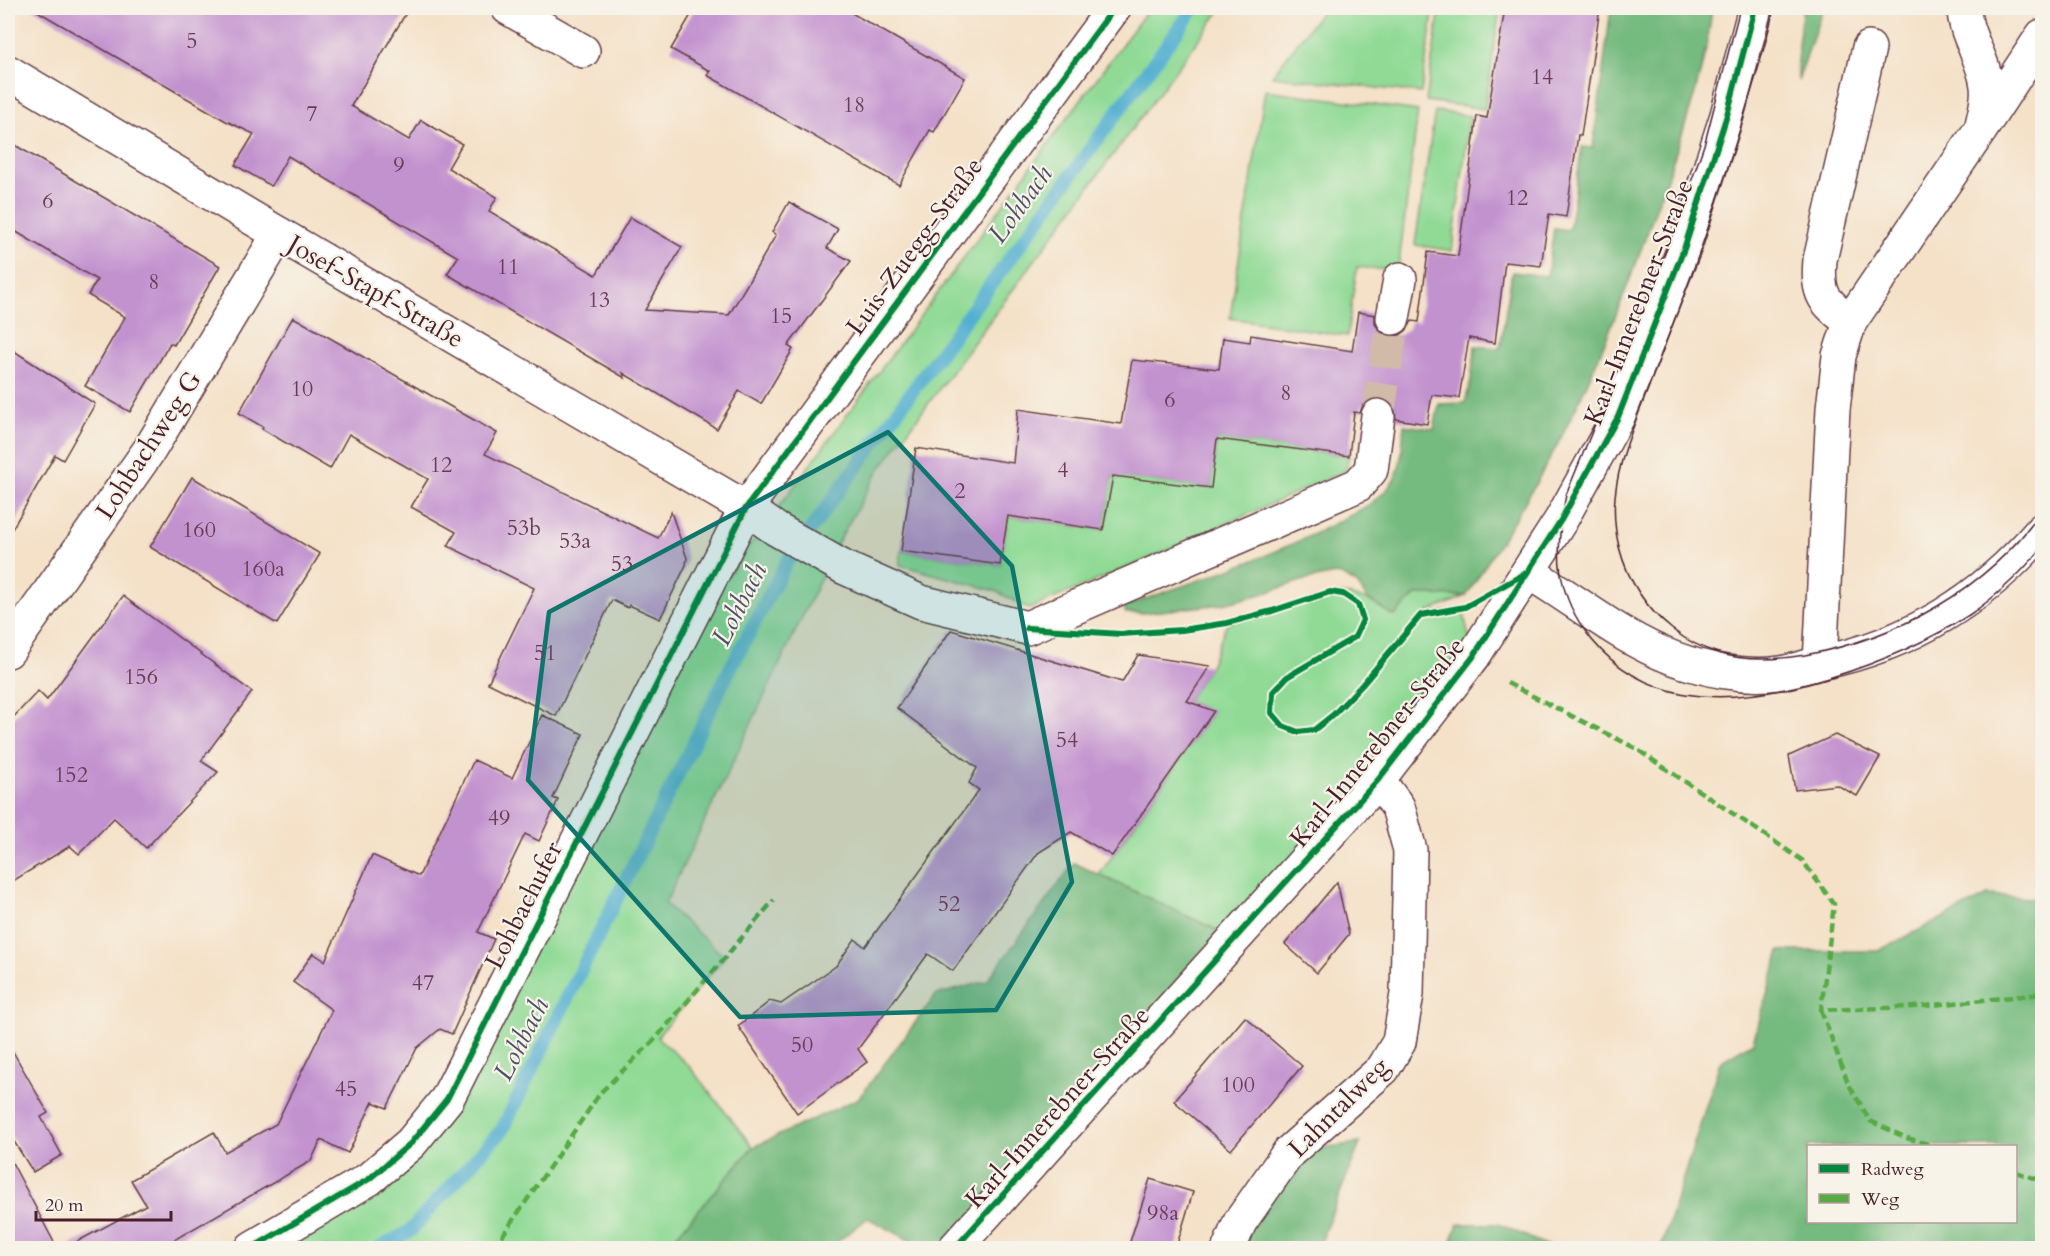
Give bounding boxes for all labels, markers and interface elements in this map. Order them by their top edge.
house number: 5 [186,26,198,56]
house number: 14 [1531,62,1553,92]
house number: 18 [843,90,865,120]
house number: 7 [306,99,318,129]
house number: 9 [393,150,405,180]
street label: Luis-Zuegg-Straße [838,150,991,342]
water label: Lohbach [979,158,1061,251]
street label: Karl-Innerebner-Straße [1575,174,1702,430]
house number: 12 [1506,183,1528,213]
house number: 6 [42,186,54,216]
street label: Josef-Stapf-Straße [278,225,470,356]
house number: 11 [497,252,519,282]
house number: 8 [148,267,160,297]
house number: 13 [588,285,610,315]
house number: 15 [770,301,792,331]
street label: Lohbachweg G [87,364,209,526]
house number: 10 [291,374,313,404]
house number: 8 [1280,378,1292,408]
house number: 6 [1164,385,1176,415]
house number: 12 [430,450,452,480]
house number: 4 [1057,455,1069,485]
house number: 2 [954,476,966,506]
house number: 53b [507,513,541,543]
house number: 160 [182,515,216,545]
house number: 53a [559,526,592,556]
house number: 53 [611,549,633,579]
house number: 160a [241,554,285,584]
water label: Lohbach [703,556,776,652]
street label: Karl-Innerebner-Straße [1282,630,1473,855]
house number: 51 [534,638,556,668]
house number: 156 [124,662,158,692]
house number: 54 [1056,725,1078,755]
house number: 152 [54,760,88,790]
house number: 49 [488,803,510,833]
street label: Lohbachufer [476,835,571,975]
house number: 52 [938,889,960,919]
house number: 47 [412,968,434,998]
water label: Lohbach [485,991,558,1087]
street label: Karl-Innerebner-Straße [957,999,1158,1216]
house number: 50 [791,1030,813,1060]
street label: Lahntalweg [1280,1049,1397,1165]
house number: 100 [1221,1070,1255,1100]
house number: 45 [335,1074,357,1104]
legend [1807,1145,2017,1223]
text: Radweg [1861,1157,1924,1182]
scale bar [36,1184,171,1222]
text: Weg [1860,1187,1900,1212]
text: 20 m [45,1193,84,1218]
house number: 98a [1147,1198,1180,1228]

